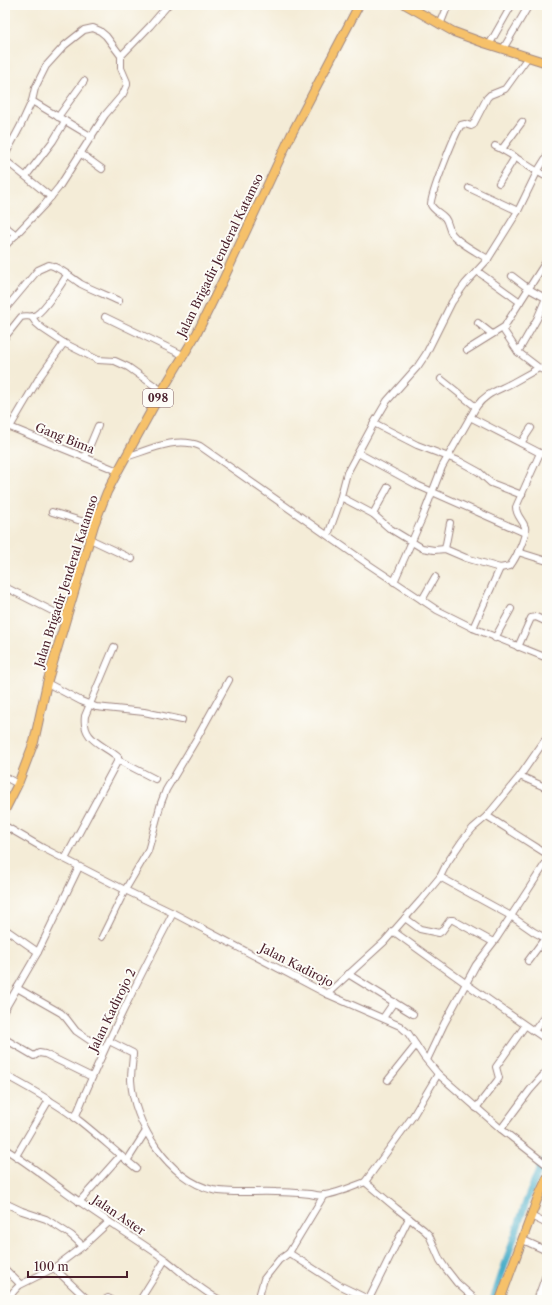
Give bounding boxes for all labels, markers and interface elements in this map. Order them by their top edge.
street label: Jalan Brigadir Jenderal Katamso [173,171,266,341]
road number: 098 [143,389,173,407]
street label: Gang Bima [33,419,97,457]
street label: Jalan Brigadir Jenderal Katamso [30,493,101,671]
street label: Jalan Kadirojo [256,939,336,990]
street label: Jalan Kadirojo 2 [84,966,139,1056]
street label: Jalan Aster [88,1191,148,1238]
scale bar [28,1253,127,1279]
text: 100 m [34,1259,69,1274]

